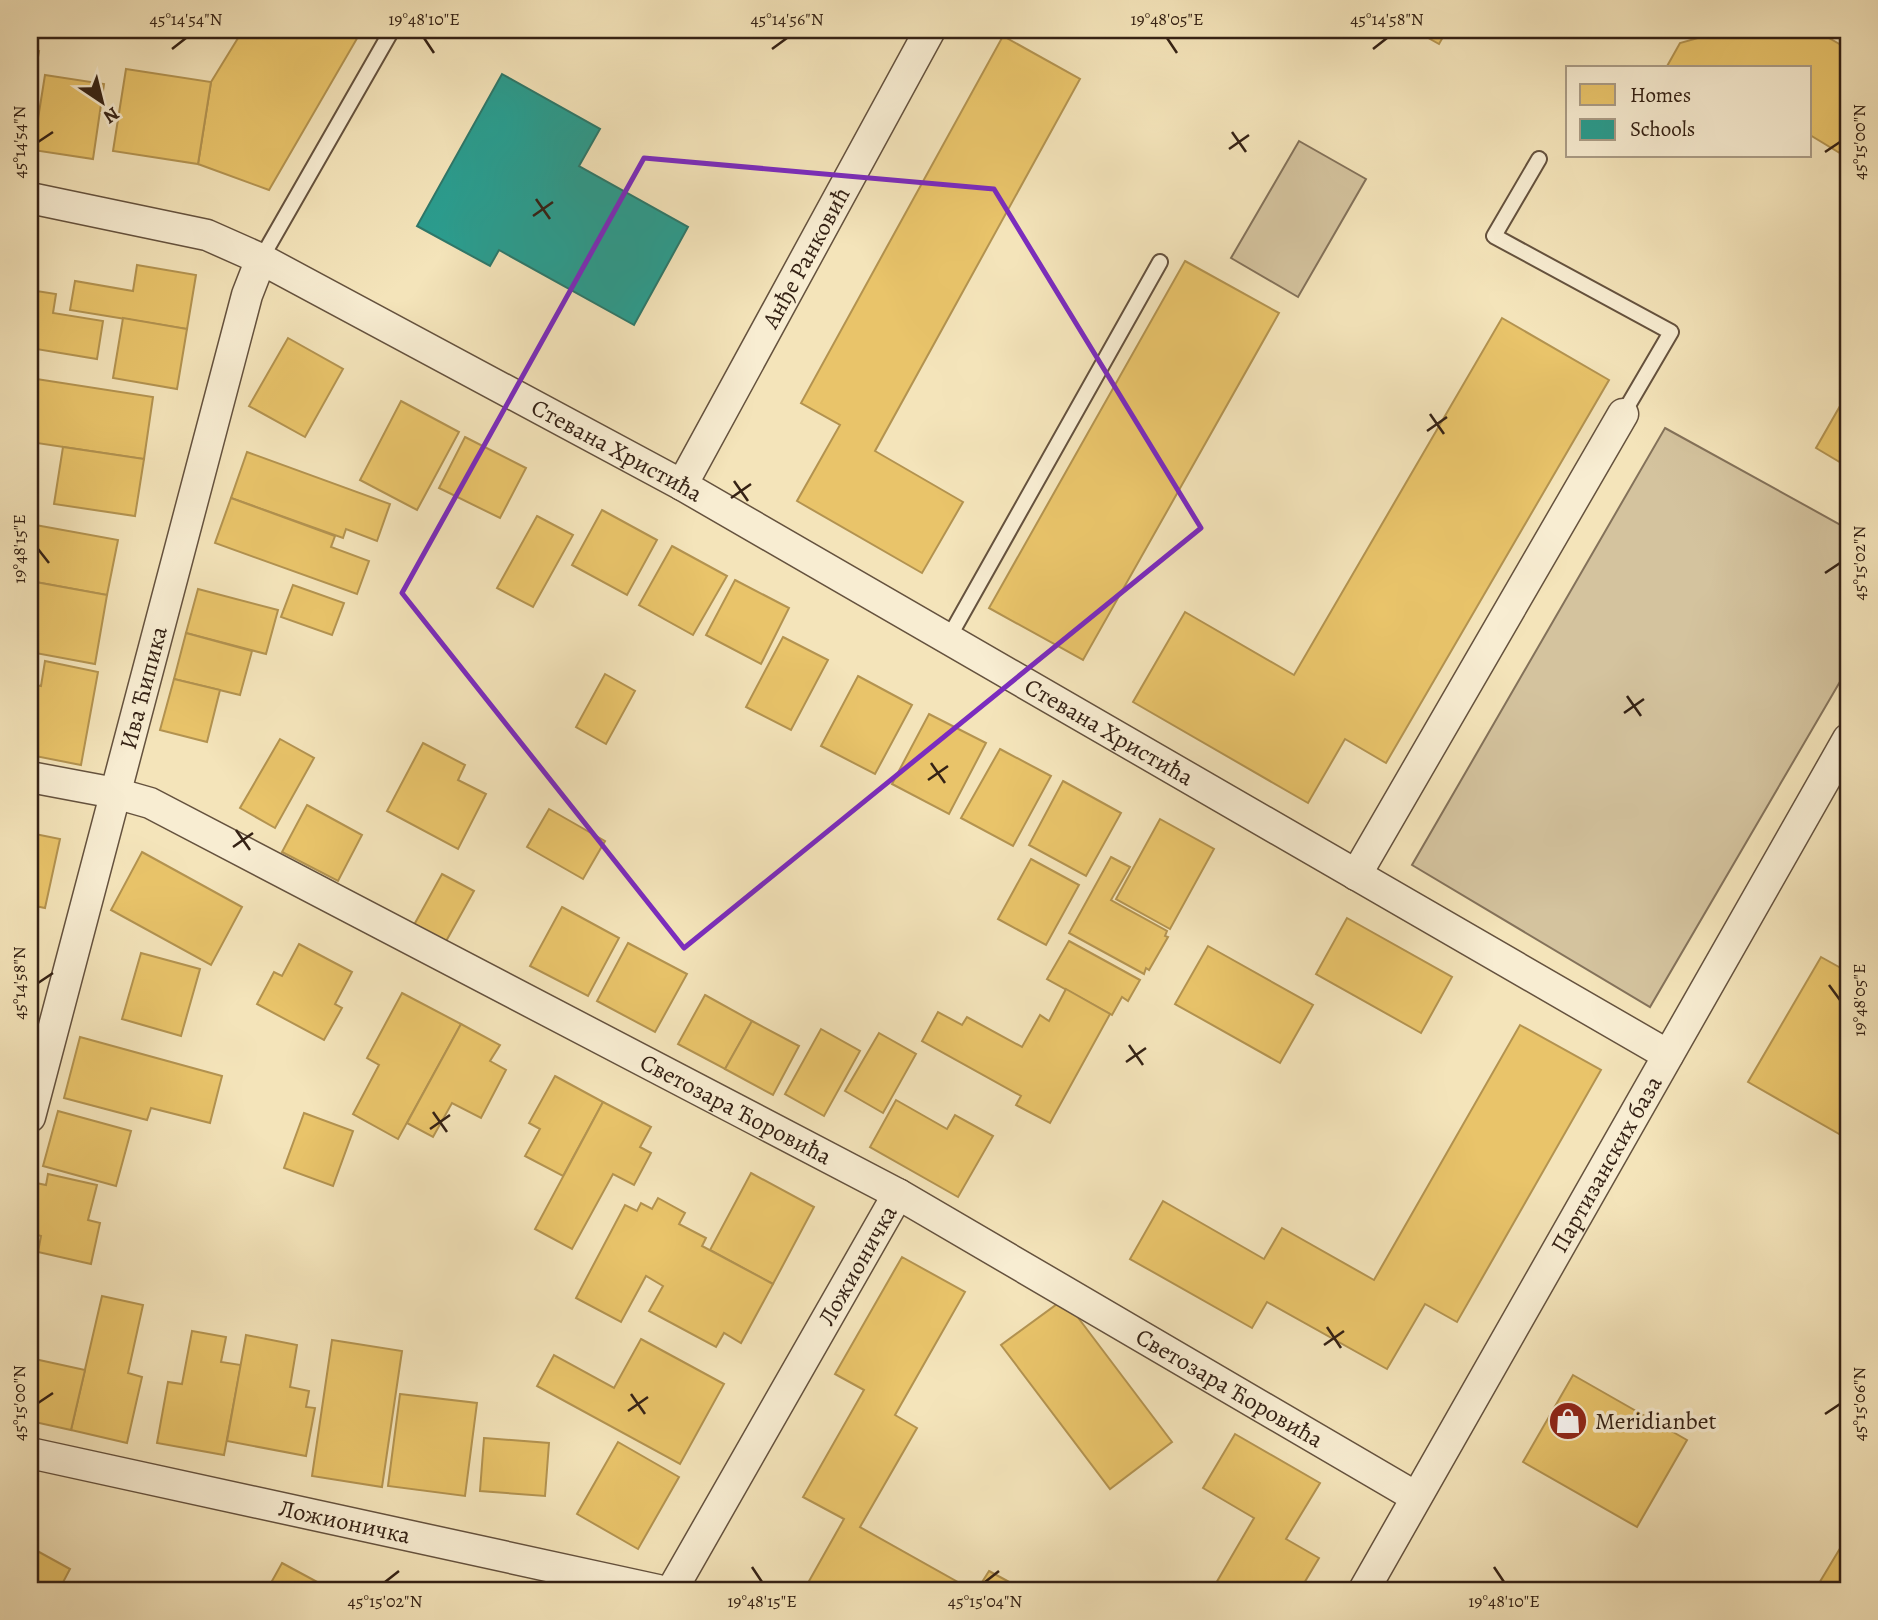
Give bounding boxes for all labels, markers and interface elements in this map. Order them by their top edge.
text: 45°14'54"N [149,7,223,31]
text: 19°48'10"E [388,7,460,31]
text: 45°14'56"N [750,7,824,31]
text: 19°48'05"E [1130,7,1204,31]
text: 45°14'58"N [1350,7,1424,31]
north arrow [66,66,136,136]
legend [1566,66,1812,158]
text: Homes [1630,81,1691,109]
text: N [98,100,124,130]
text: 45°15'00"N [1847,104,1871,180]
text: 45°14'54"N [7,105,31,179]
text: Schools [1630,115,1695,143]
street label: Анђе Ранковић [754,181,857,335]
street label: Стевана Христића [526,391,708,509]
text: 19°48'15"E [7,514,31,584]
text: 45°15'02"N [1847,526,1871,600]
street label: Ива Ћипика [112,623,175,753]
street label: Стевана Христића [1019,670,1199,793]
text: 45°14'58"N [7,946,31,1020]
text: 19°48'05"E [1847,963,1871,1037]
street label: Светозара Ћоровића [635,1046,837,1173]
street label: Партизанских база [1543,1070,1669,1258]
street label: Ложионичка [810,1199,904,1331]
street label: Светозара Ћоровића [1130,1321,1329,1455]
text: 45°15'00"N [7,1365,31,1441]
text: 45°15'06"N [1847,1367,1871,1441]
shop icon: Meridianbet [1547,1400,1589,1442]
place label: Meridianbet [1595,1405,1716,1437]
street label: Ложионичка [276,1492,413,1552]
text: 45°15'02"N [348,1589,422,1613]
text: 19°48'15"E [727,1589,797,1613]
text: 45°15'04"N [948,1589,1022,1613]
text: 19°48'10"E [1468,1589,1540,1613]

